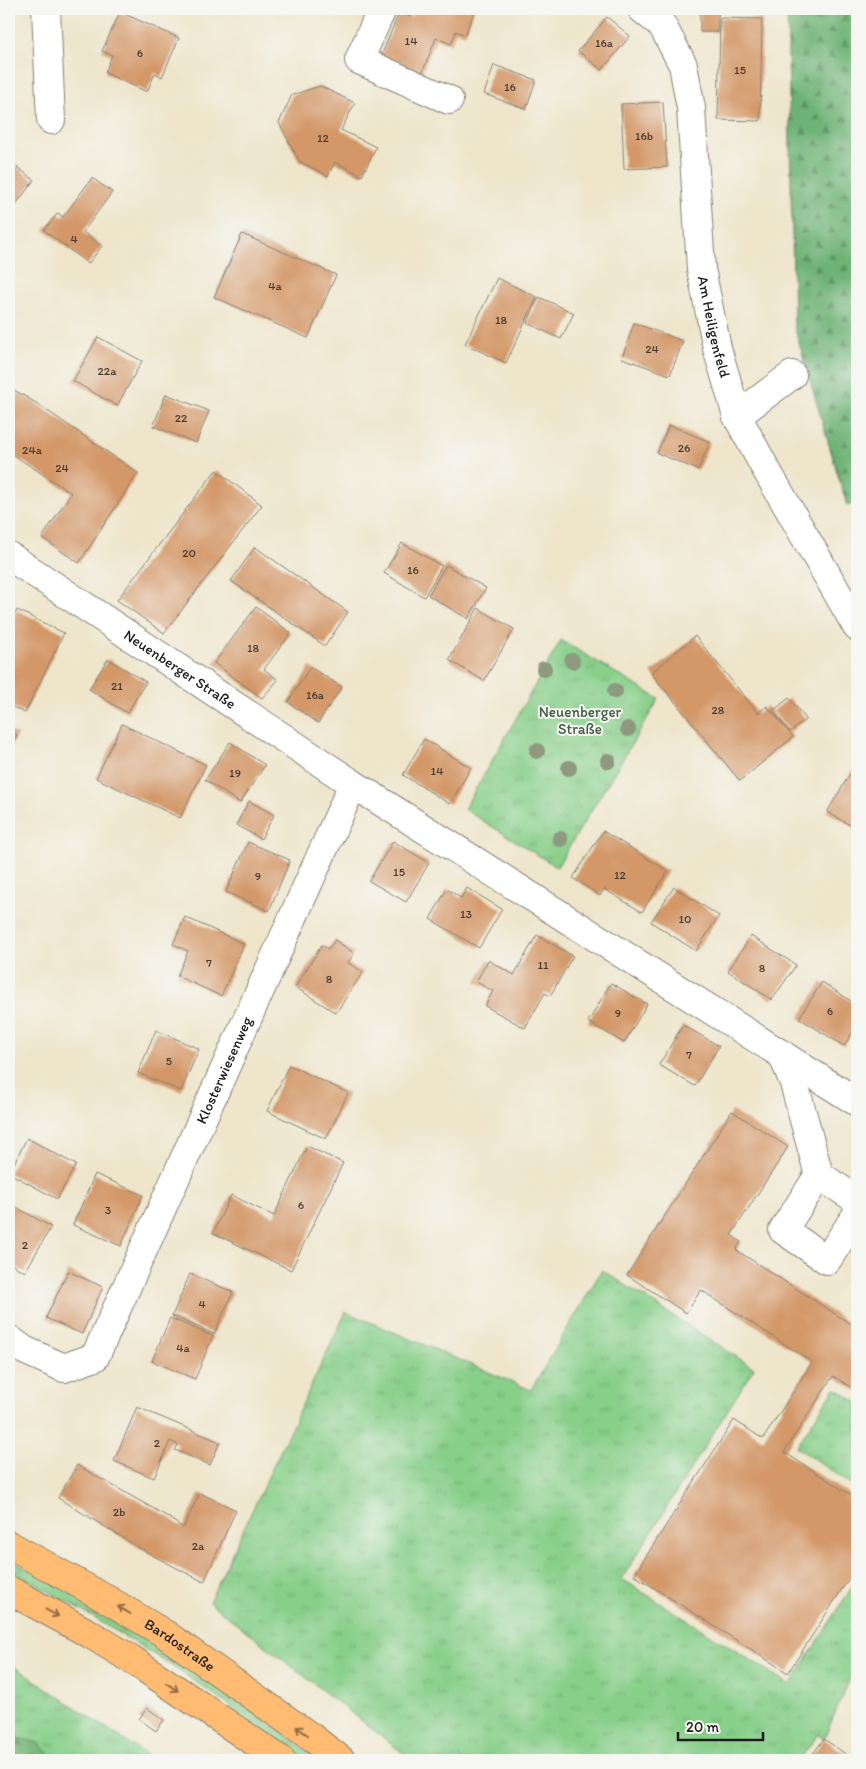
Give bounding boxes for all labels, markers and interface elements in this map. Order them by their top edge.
house number: 14 [405,34,417,48]
house number: 16a [595,36,614,50]
house number: 6 [137,46,143,60]
house number: 15 [734,63,746,77]
house number: 16 [504,80,516,94]
house number: 16b [635,129,653,143]
house number: 12 [317,131,330,145]
house number: 4 [70,232,78,246]
street label: Am Heiligenfeld [694,274,734,380]
house number: 4a [268,279,282,293]
house number: 18 [495,313,507,327]
house number: 24 [645,342,659,356]
house number: 22a [98,364,117,378]
house number: 22 [175,411,188,425]
house number: 26 [678,441,690,455]
house number: 24a [22,443,43,457]
house number: 24 [55,461,69,475]
house number: 20 [182,546,196,560]
house number: 16 [407,563,419,577]
street label: Neuenberger Straße [121,626,239,713]
house number: 18 [247,641,259,655]
house number: 21 [111,679,123,693]
house number: 16a [306,688,325,702]
park label: Neuenberger Straße [539,703,622,738]
house number: 28 [712,703,725,717]
house number: 14 [431,764,443,778]
house number: 19 [229,766,241,780]
house number: 15 [393,865,405,879]
house number: 12 [614,868,627,882]
house number: 9 [255,869,261,883]
house number: 13 [460,907,473,921]
house number: 10 [679,912,691,926]
house number: 7 [206,956,212,970]
house number: 11 [537,958,549,972]
house number: 8 [759,961,766,975]
house number: 8 [326,972,333,986]
house number: 6 [827,1004,833,1018]
house number: 9 [615,1006,621,1020]
street label: Klosterwiesenweg [192,1013,256,1127]
house number: 7 [686,1048,692,1062]
house number: 5 [166,1054,172,1068]
house number: 6 [298,1198,304,1212]
house number: 3 [105,1203,112,1217]
house number: 2 [22,1238,29,1252]
house number: 4 [198,1297,206,1311]
house number: 4a [176,1341,190,1355]
house number: 2 [154,1436,161,1450]
house number: 2b [113,1505,125,1519]
house number: 2a [192,1539,205,1553]
one-way arrow [118,1604,132,1614]
one-way arrow [44,1608,59,1618]
street label: Bardostraße [141,1615,218,1675]
one-way arrow [164,1682,178,1692]
scale bar [678,1709,764,1741]
text: 20 m [686,1718,720,1736]
one-way arrow [295,1726,309,1736]

